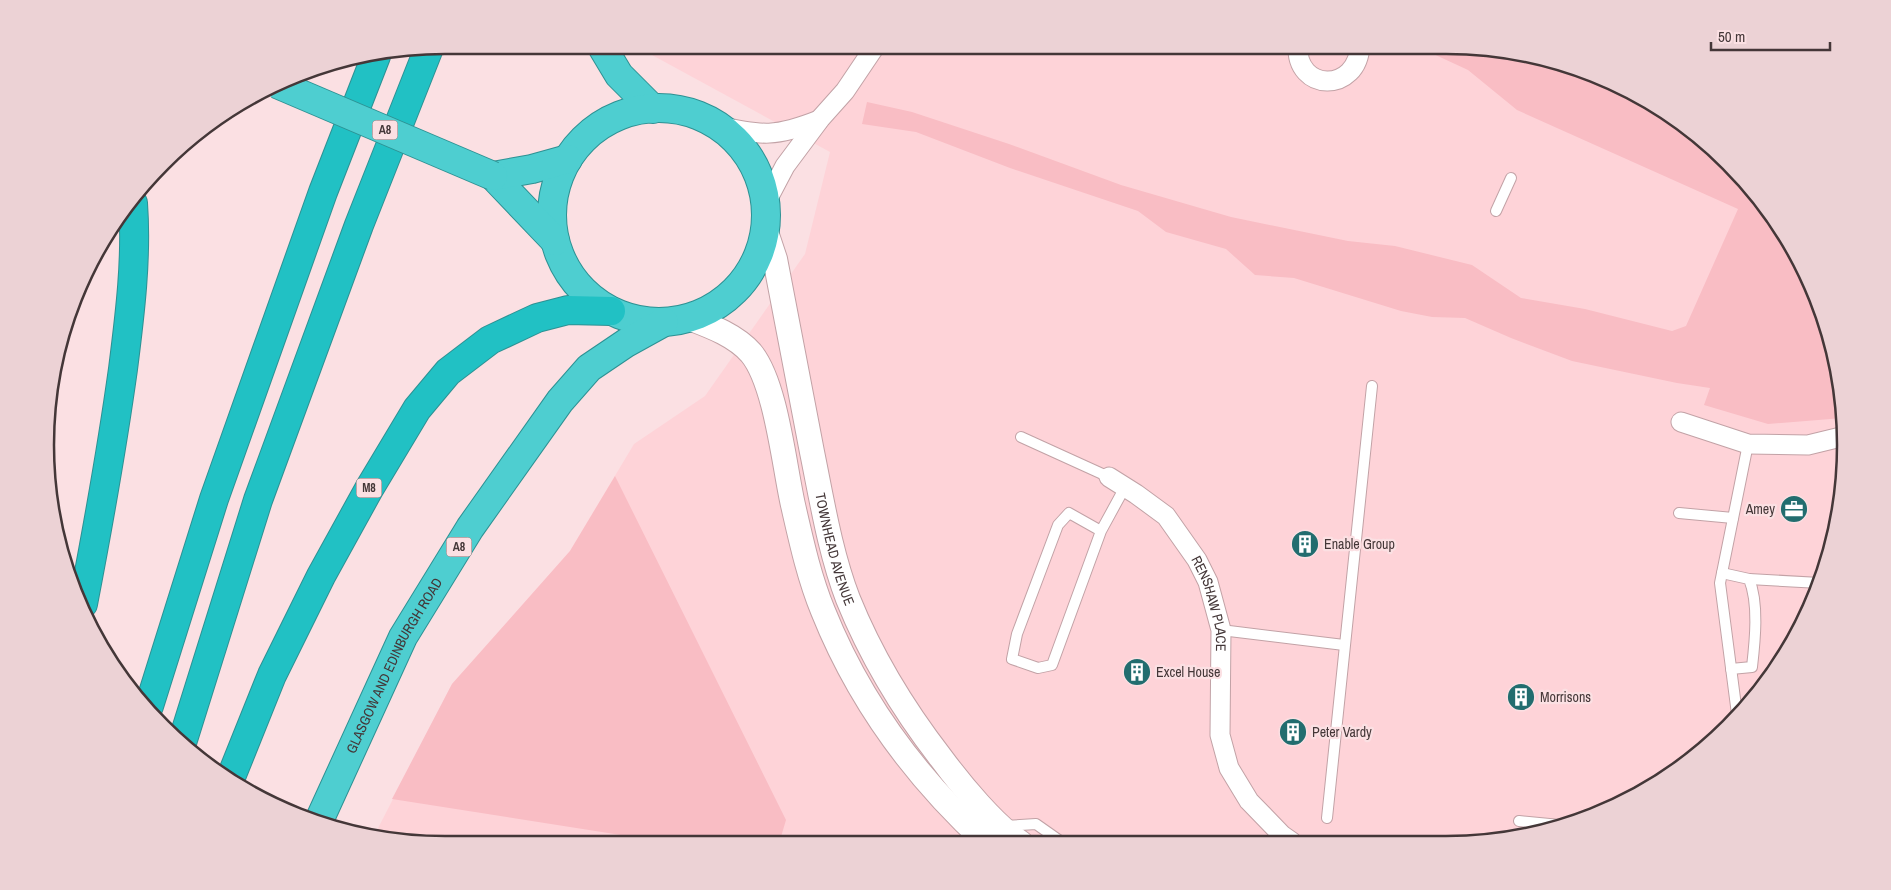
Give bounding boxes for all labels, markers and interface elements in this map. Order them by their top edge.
scale bar [1711,20,1830,52]
text: 50 m [1718,26,1745,47]
road number: A8 [372,120,398,140]
road number: M8 [356,478,382,498]
street label: TOWNHEAD AVENUE [811,491,859,608]
office icon: Amey [1779,494,1809,524]
place label: Amey [1745,500,1775,518]
building icon: Enable Group [1290,529,1320,559]
place label: Enable Group [1324,535,1395,553]
road number: A8 [446,538,472,556]
street label: RENSHAW PLACE [1187,553,1230,651]
street label: GLASGOW AND EDINBURGH ROAD [342,574,446,756]
building icon: Excel House [1122,657,1152,687]
place label: Excel House [1156,663,1220,681]
building icon: Morrisons [1506,682,1536,712]
place label: Morrisons [1540,688,1591,706]
building icon: Peter Vardy [1278,717,1308,747]
place label: Peter Vardy [1312,723,1372,741]

